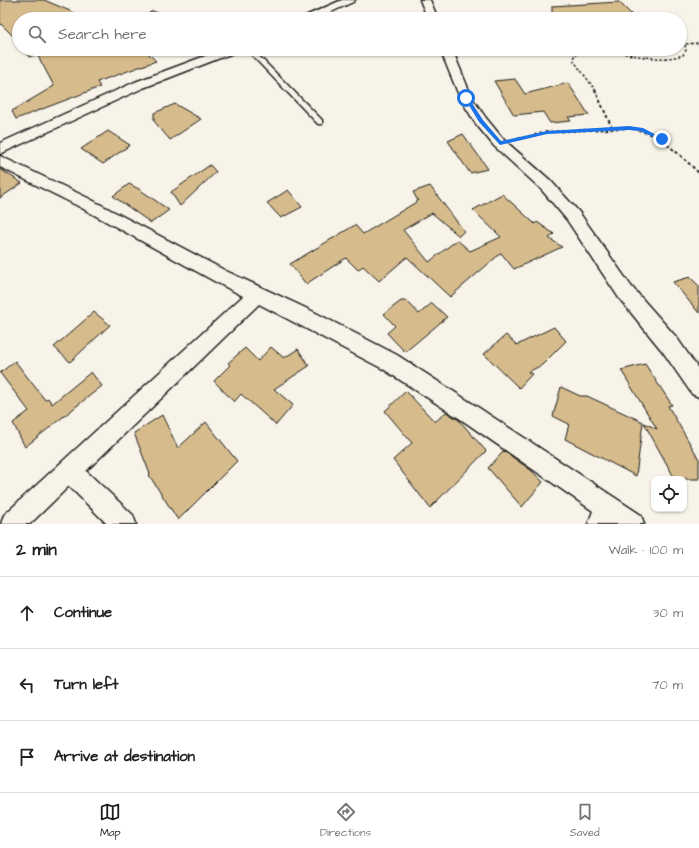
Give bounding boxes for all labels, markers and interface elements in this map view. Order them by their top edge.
search box [12,12,687,56]
icon: search [26,23,48,45]
text: Search here [58,24,147,45]
route start [457,89,475,107]
route end [653,130,671,148]
map controls [651,476,687,512]
button: locate [651,476,687,512]
text: 2 min [16,538,57,562]
text: Walk · 100 m [609,541,683,559]
icon: ahead [16,602,38,624]
text: Continue [54,602,112,623]
text: 30 m [653,604,683,622]
icon: left [16,674,38,696]
text: Turn left [54,674,118,695]
text: 70 m [651,676,683,694]
icon: arrive [16,746,38,768]
text: Arrive at destination [54,746,195,767]
tab: Map [99,801,121,840]
tab: Directions [320,801,371,840]
tab: Saved [570,801,600,840]

